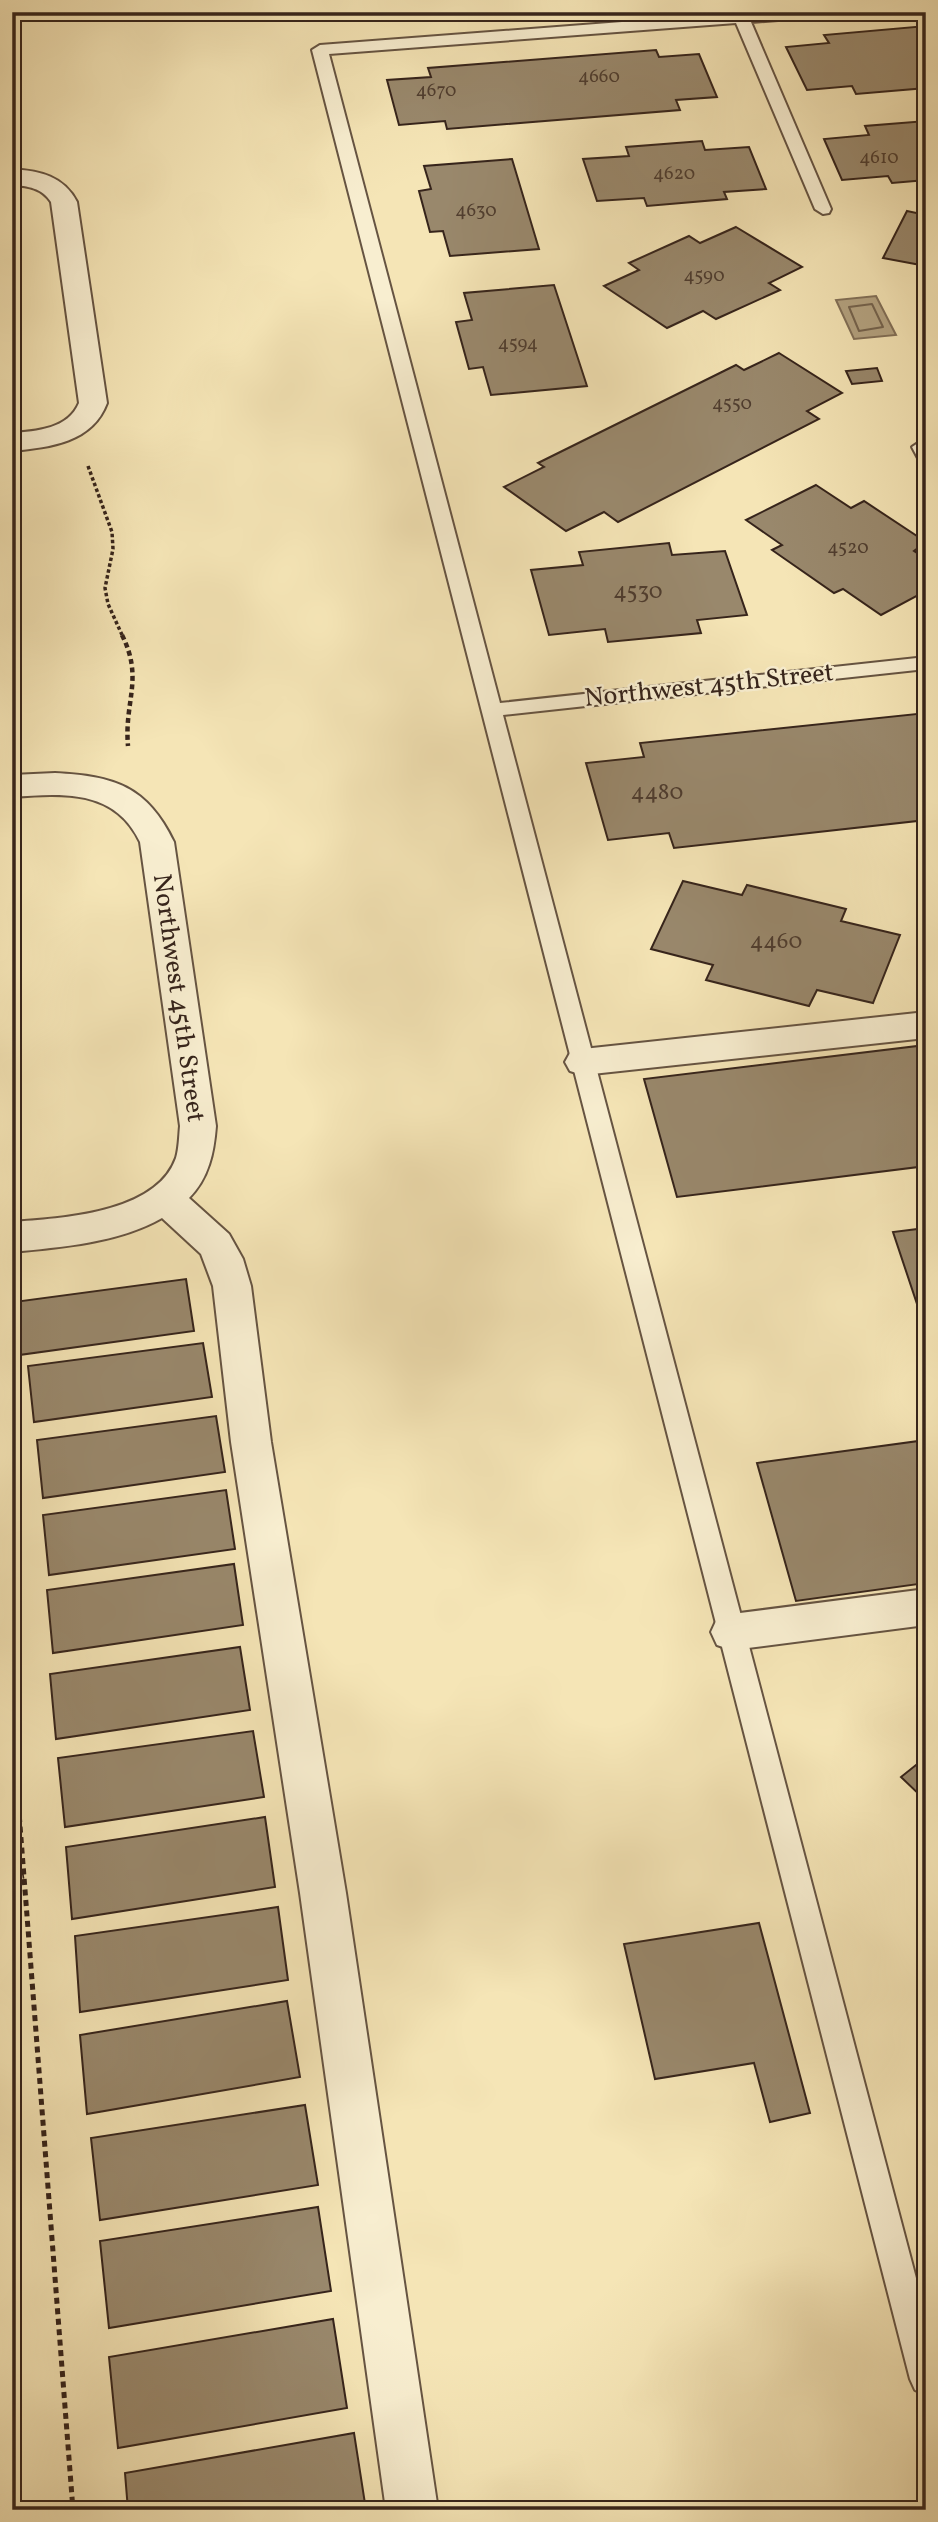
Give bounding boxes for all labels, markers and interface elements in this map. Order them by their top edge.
house number: 4660 [578,64,620,90]
house number: 4670 [416,78,456,104]
house number: 4610 [859,145,899,171]
house number: 4620 [653,161,695,187]
house number: 4630 [455,198,497,224]
house number: 4590 [683,263,725,289]
house number: 4594 [498,331,538,357]
house number: 4550 [712,391,752,417]
house number: 4520 [827,535,869,561]
house number: 4530 [613,576,663,608]
street label: Northwest 45th Street [583,655,835,717]
house number: 4480 [631,777,683,809]
street label: Northwest 45th Street [143,871,213,1125]
house number: 4460 [750,926,802,958]

